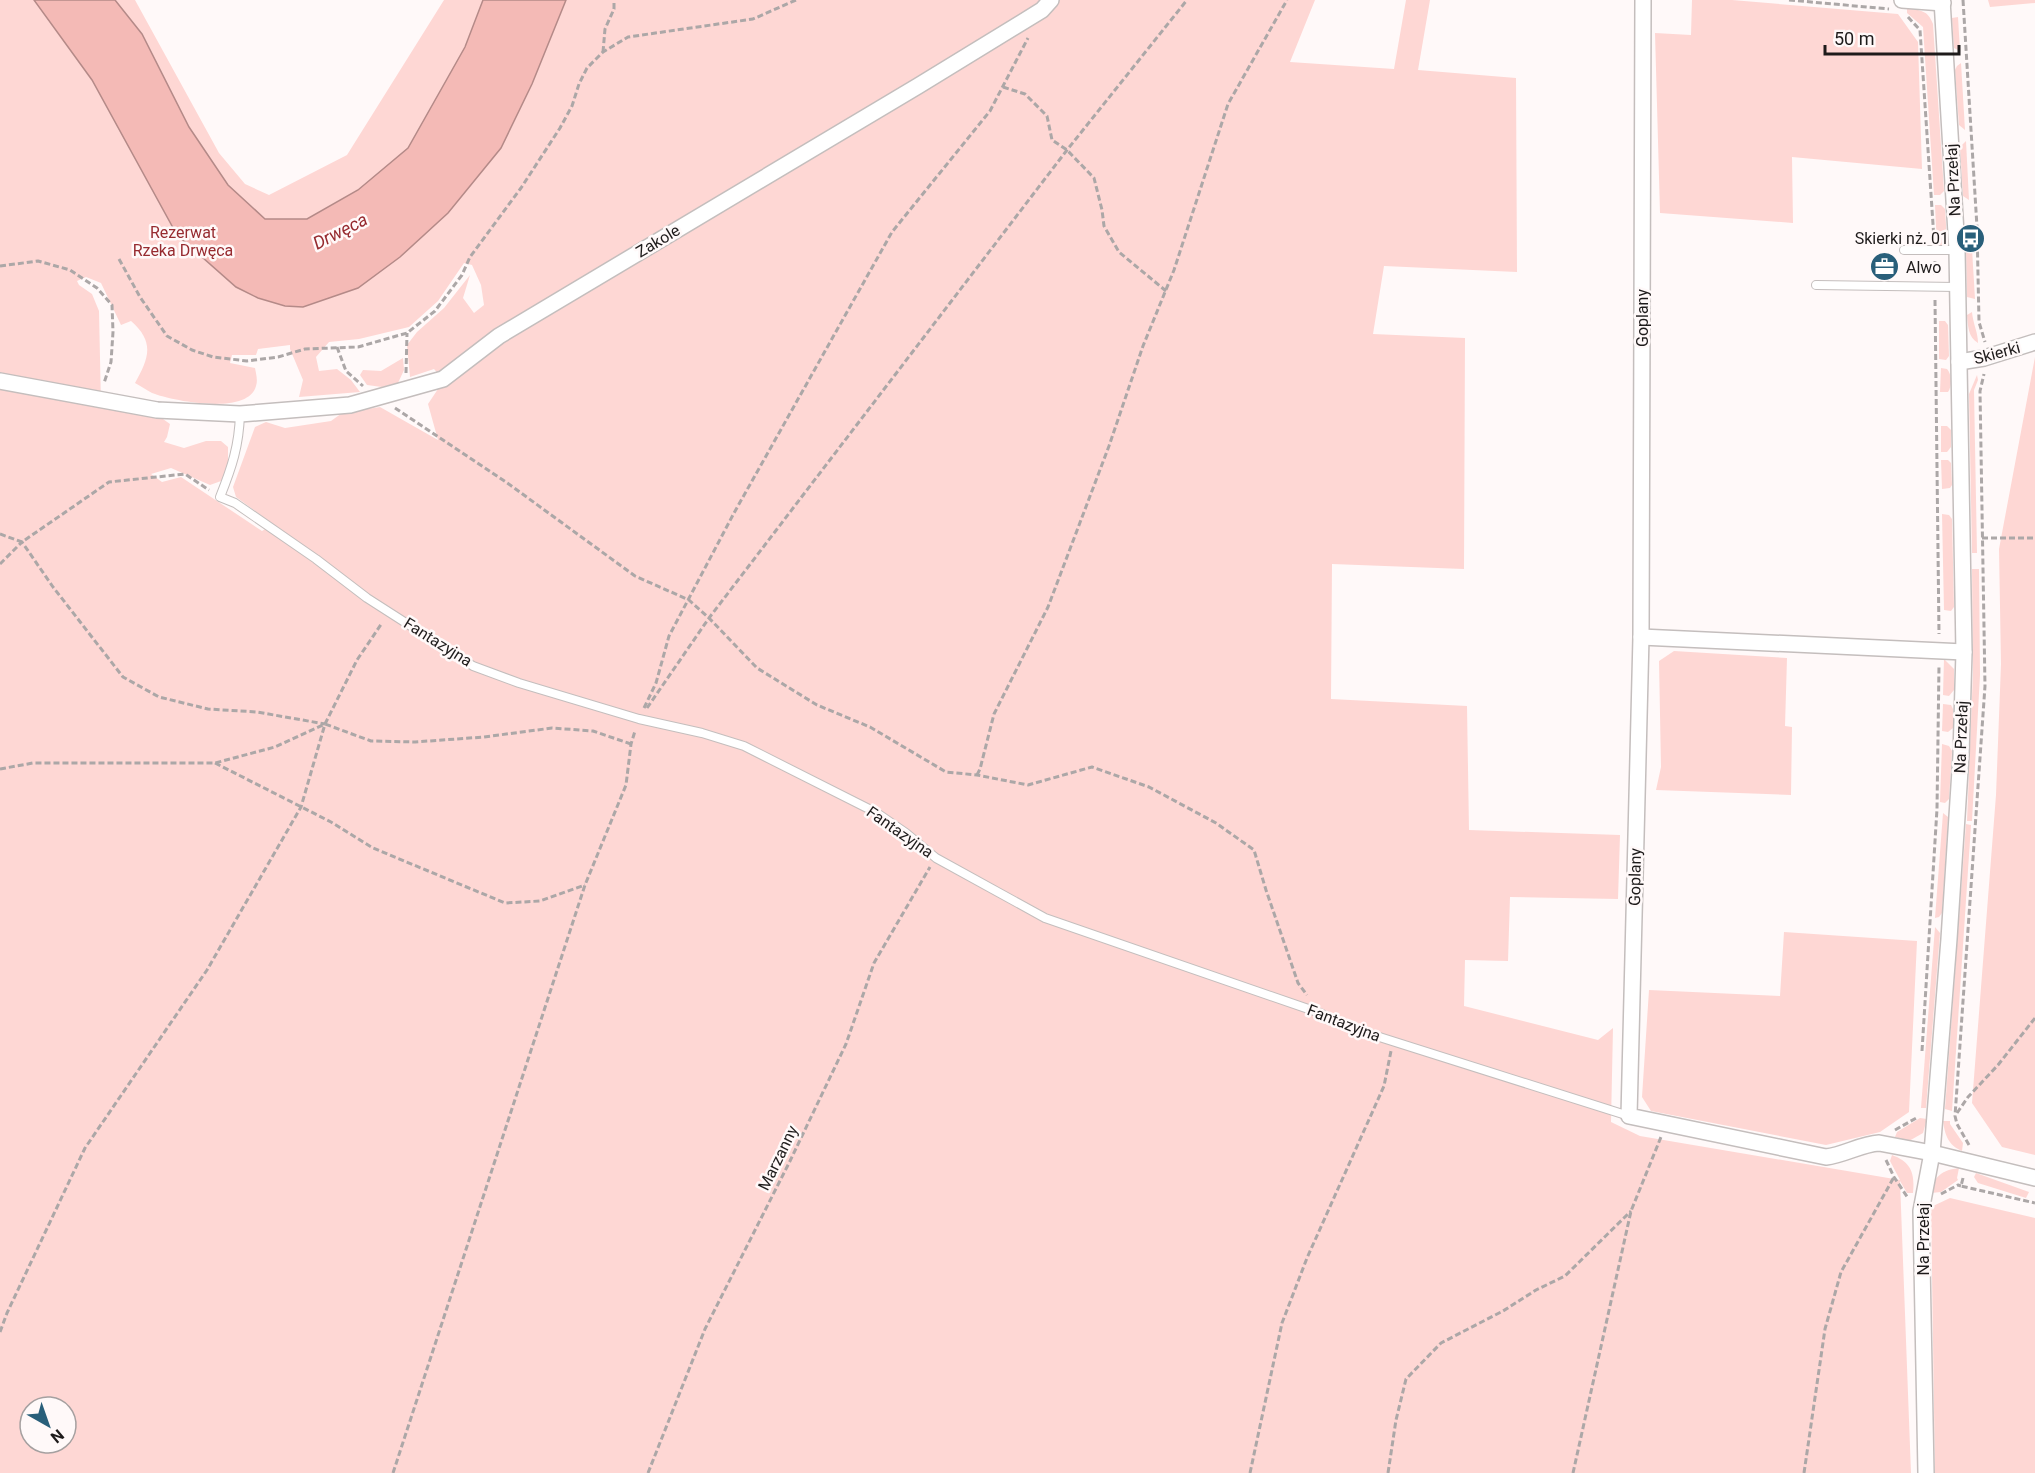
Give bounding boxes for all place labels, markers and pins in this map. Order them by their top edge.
bus stop icon: Skierki nż. 01 [1954,222,1986,254]
place label: Skierki nż. 01 [1855,229,1949,248]
office icon: Alwo [1869,251,1901,283]
place label: Alwo [1906,258,1941,277]

